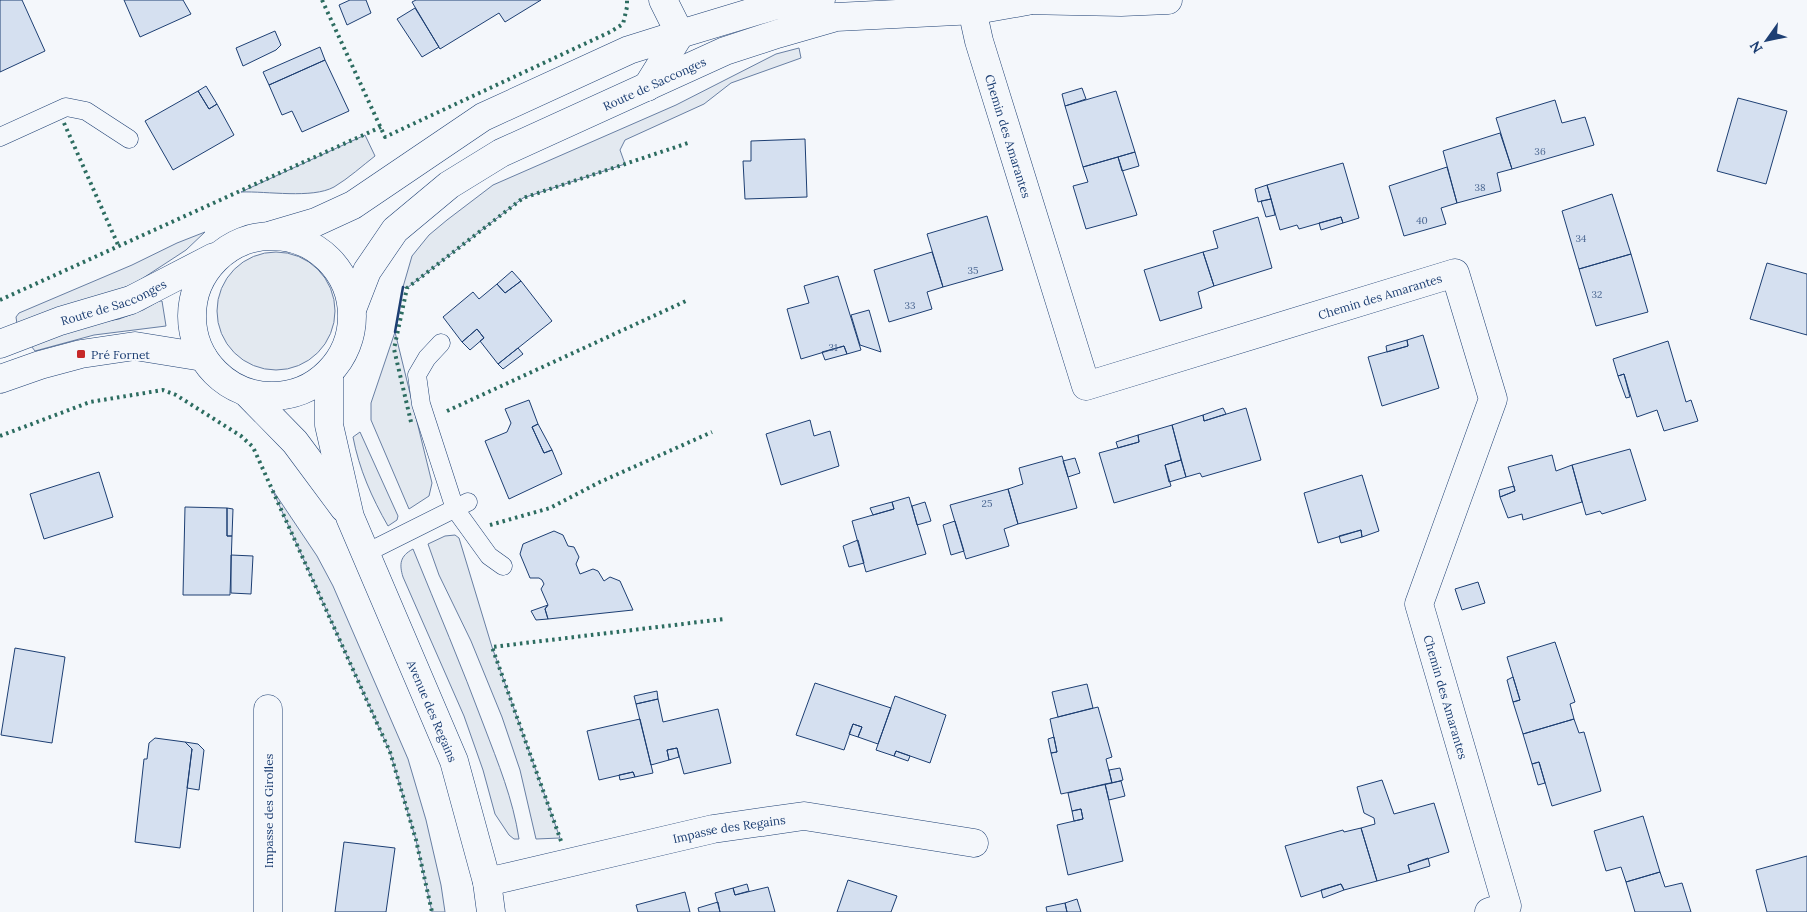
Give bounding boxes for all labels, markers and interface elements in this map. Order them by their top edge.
north arrow [1742,15,1792,65]
text: N [1746,37,1767,57]
street label: Route de Sacconges [600,53,708,113]
street label: Chemin des Amarantes [982,72,1035,200]
house number: 36 [1534,145,1546,158]
house number: 38 [1474,181,1486,194]
house number: 40 [1416,214,1428,227]
house number: 34 [1576,232,1587,245]
house number: 35 [967,264,979,277]
street label: Chemin des Amarantes [1316,270,1444,322]
street label: Route de Sacconges [59,275,169,328]
house number: 32 [1592,288,1602,301]
house number: 33 [904,299,916,312]
house number: 31 [828,341,838,354]
place label: Pré Fornet [91,347,150,362]
marker: Pré Fornet [75,348,87,360]
house number: 25 [982,497,992,510]
street label: Chemin des Amarantes [1421,633,1471,761]
street label: Avenue des Regains [404,657,461,764]
street label: Impasse des Girolles [261,753,276,868]
street label: Impasse des Regains [671,811,787,846]

